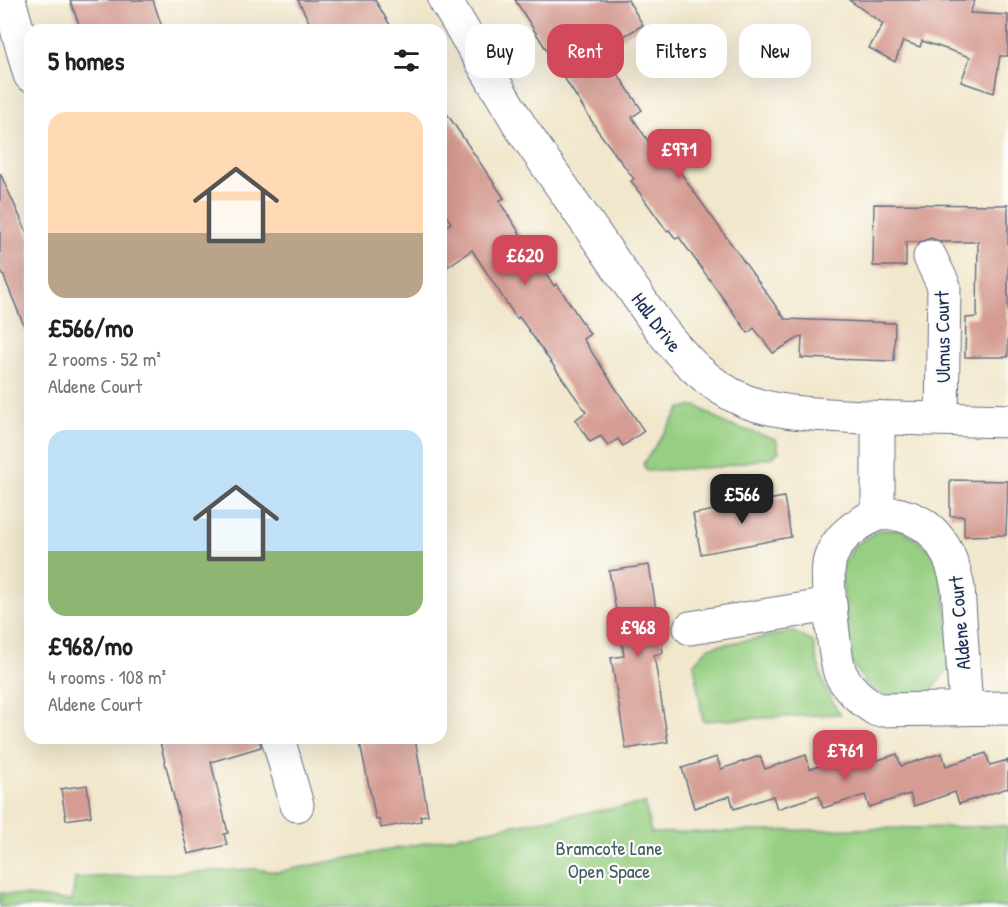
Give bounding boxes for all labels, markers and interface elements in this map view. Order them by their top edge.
chip: Buy [465,24,535,78]
chip: Rent [547,24,624,78]
chip: Filters [636,24,727,78]
chip: New [739,24,811,78]
text: 5 homes [48,43,124,78]
icon: filters [390,44,423,77]
pin: £971 [643,129,715,180]
text: £971 [661,135,697,162]
icon: home [182,151,290,259]
pin: £620 [489,235,561,286]
text: £620 [506,241,544,268]
street label: Hall Drive [626,287,688,357]
street label: Ulmus Court [928,290,956,383]
text: £566/mo [48,310,133,345]
text: 2 rooms · 52 m² [48,345,161,372]
text: Aldene Court [48,372,142,399]
icon: home [182,469,290,577]
pin: £566 [706,474,778,525]
text: £566 [724,480,760,507]
street label: Aldene Court [941,574,977,671]
pin: £968 [602,607,674,658]
text: £968 [621,613,655,640]
text: £968/mo [48,628,133,663]
text: 4 rooms · 108 m² [48,663,166,690]
text: Aldene Court [48,690,142,717]
pin: £761 [809,730,881,781]
text: £761 [827,736,863,763]
park label: Bramcote Lane Open Space [556,834,662,884]

